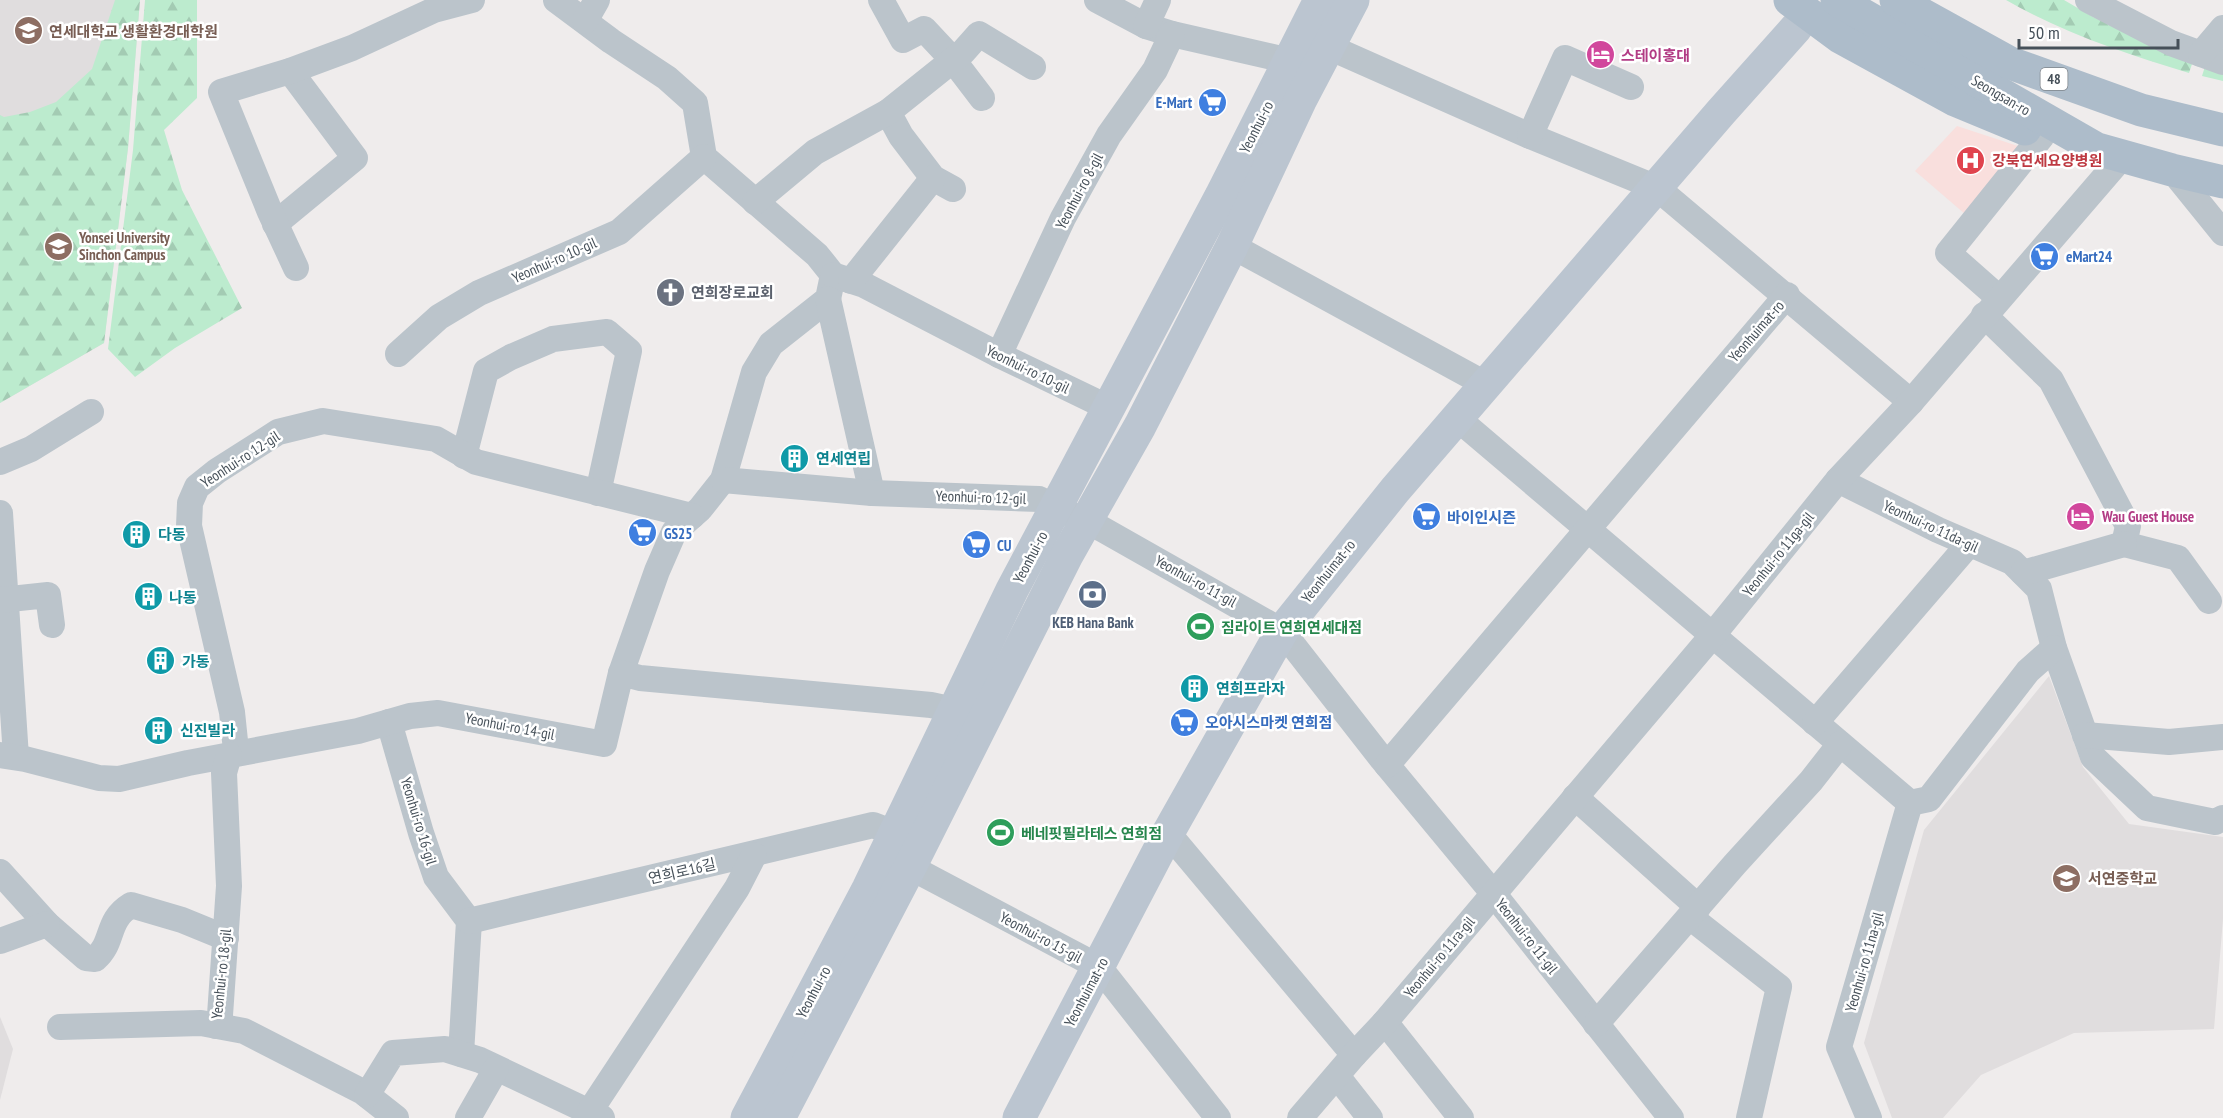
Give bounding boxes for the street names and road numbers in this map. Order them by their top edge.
road number: 48 [2040,68,2068,90]
street label: Seongsan-ro [1968,71,2034,119]
street label: Yeonhui-ro [1235,98,1277,156]
street label: Yeonhui-ro 8-gil [1051,149,1107,232]
street label: Yeonhui-ro 10-gil [509,233,600,287]
street label: Yeonhuimat-ro [1724,296,1788,366]
street label: Yeonhui-ro 10-gil [983,341,1073,398]
street label: Yeonhui-ro 12-gil [197,426,284,492]
street label: Yeonhui-ro 12-gil [935,486,1027,508]
street label: Yeonhui-ro 11da-gil [1880,496,1982,557]
street label: Yeonhui-ro 11ga-gil [1738,508,1818,600]
street label: Yeonhui-ro [1008,528,1052,586]
street label: Yeonhuimat-ro [1297,536,1359,606]
street label: Yeonhui-ro 11-gil [1152,551,1241,611]
street label: Yeonhui-ro 14-gil [464,708,557,744]
street label: Yeonhui-ro 16-gil [397,775,441,868]
street label: 연희로16길 [646,854,718,888]
street label: Yeonhui-ro 11-gil [1492,894,1563,978]
street label: Yeonhui-ro 15-gil [997,907,1086,967]
street label: Yeonhui-ro 11na-gil [1841,909,1887,1014]
street label: Yeonhui-ro 11ra-gil [1399,912,1479,1002]
street label: Yeonhui-ro 18-gil [207,928,235,1020]
street label: Yeonhuimat-ro [1060,954,1112,1030]
street label: Yeonhui-ro [791,963,835,1021]

